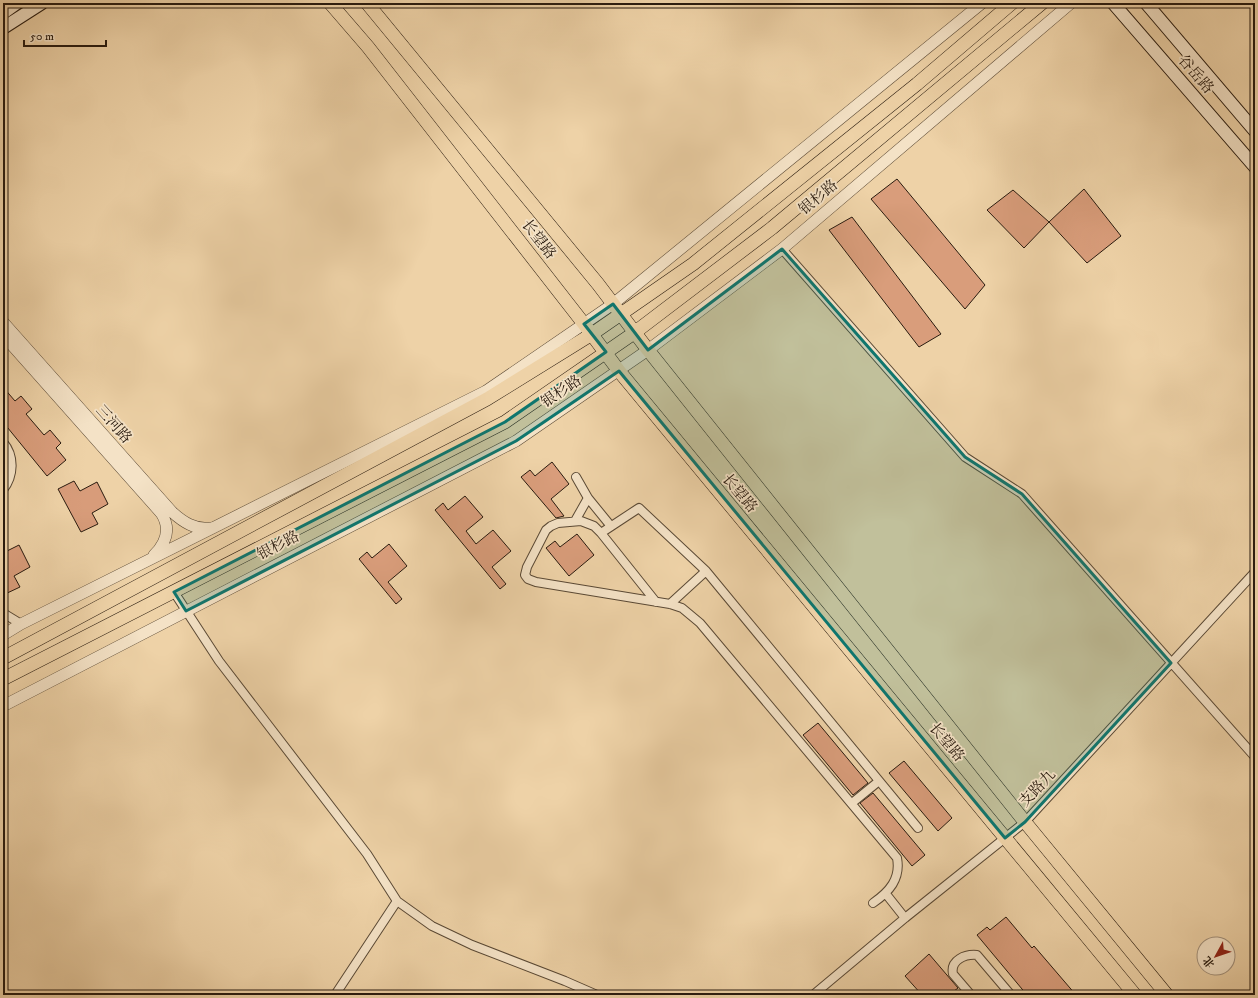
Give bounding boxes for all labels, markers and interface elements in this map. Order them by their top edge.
scale bar [24,22,106,48]
text: 50 m [30,29,54,44]
street label: 谷岳路 [1174,51,1218,98]
street label: 银杉路 [795,176,842,219]
street label: 长望路 [517,216,560,263]
street label: 银杉路 [537,371,585,412]
street label: 三河路 [92,401,136,447]
street label: 长望路 [718,470,761,517]
street label: 银杉路 [254,527,303,564]
street label: 长望路 [925,719,968,766]
street label: 支路九 [1015,765,1060,811]
north arrow [1196,936,1236,976]
text: 北 [1200,953,1218,970]

